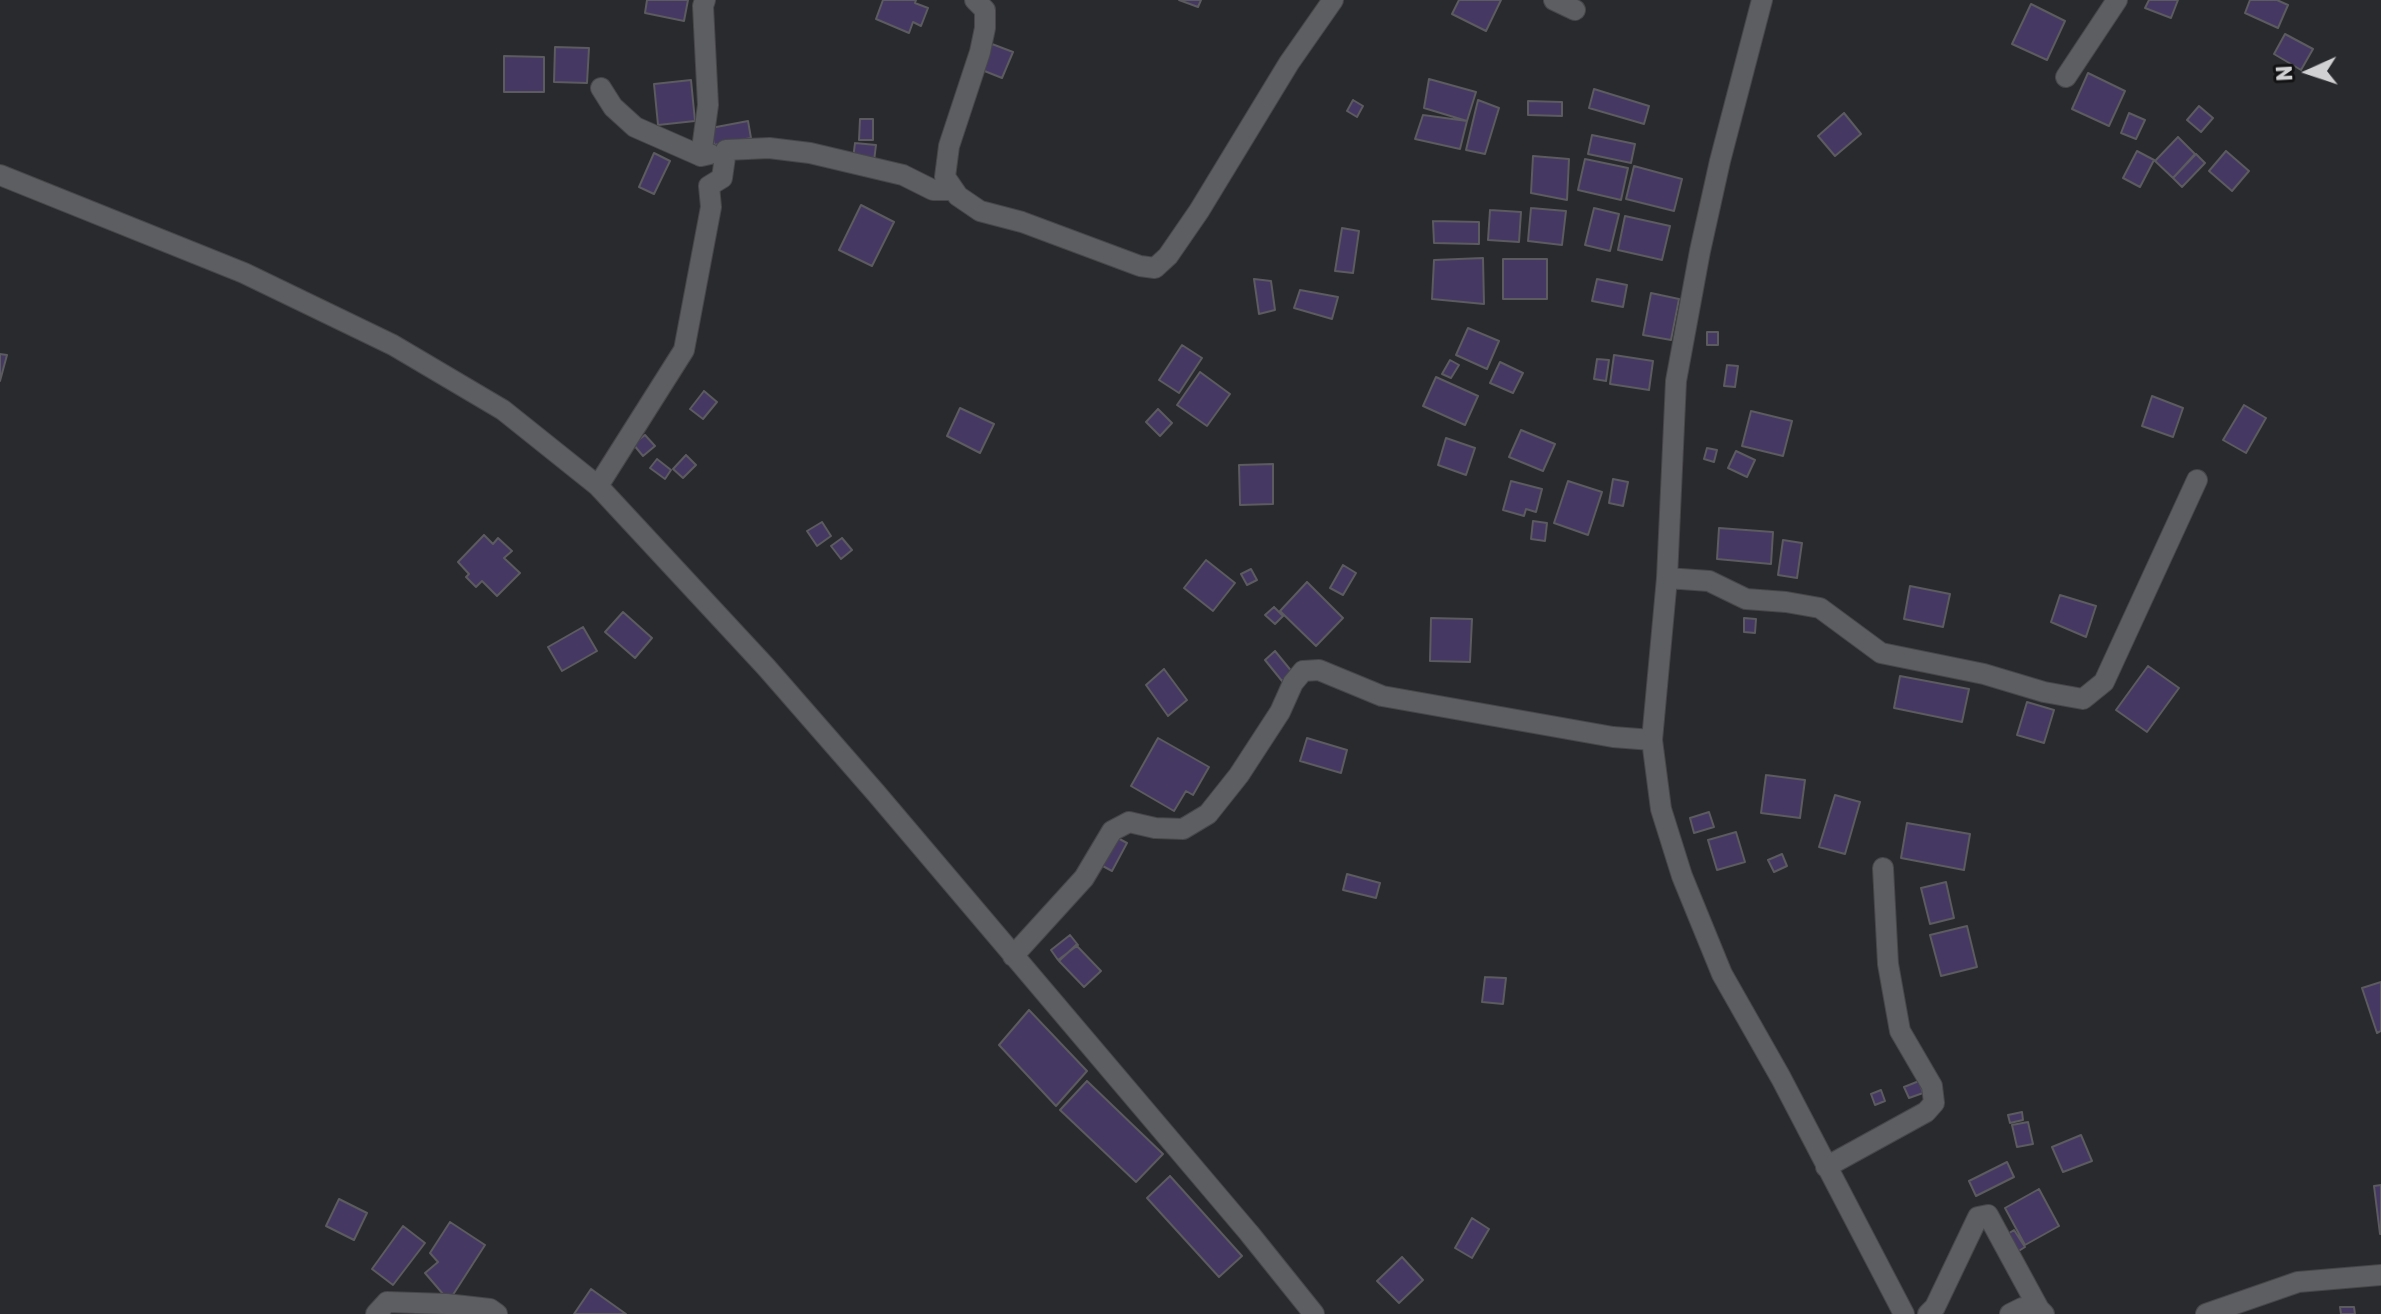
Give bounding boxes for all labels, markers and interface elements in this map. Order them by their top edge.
north arrow [2269,32,2349,112]
text: N [2271,65,2298,82]

